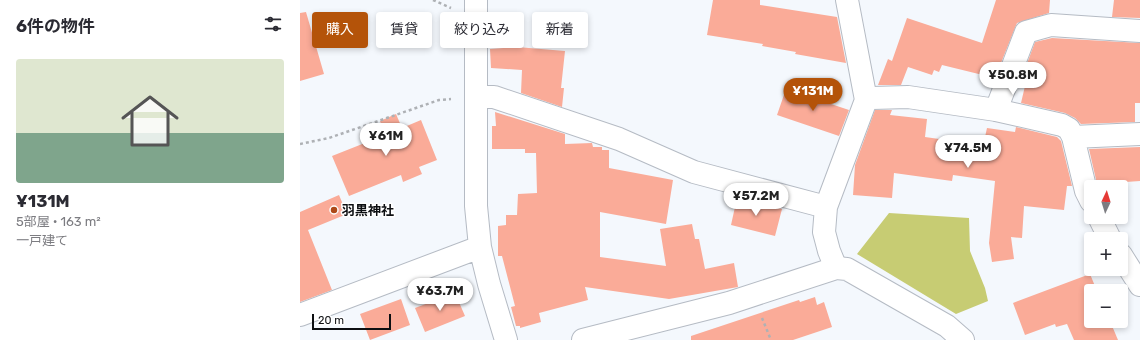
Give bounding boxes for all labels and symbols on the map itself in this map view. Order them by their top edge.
pin: ¥50.8M [980,62,1046,96]
pin: ¥131M [785,78,841,112]
pin: ¥61M [362,123,410,157]
pin: ¥74.5M [935,135,1001,169]
north arrow [1084,180,1128,224]
pin: ¥57.2M [723,183,789,217]
place label: 羽黒神社 [342,203,394,218]
marker: 羽黒神社 [329,205,339,215]
pin: ¥63.7M [407,278,473,312]
scale bar [312,312,391,331]

